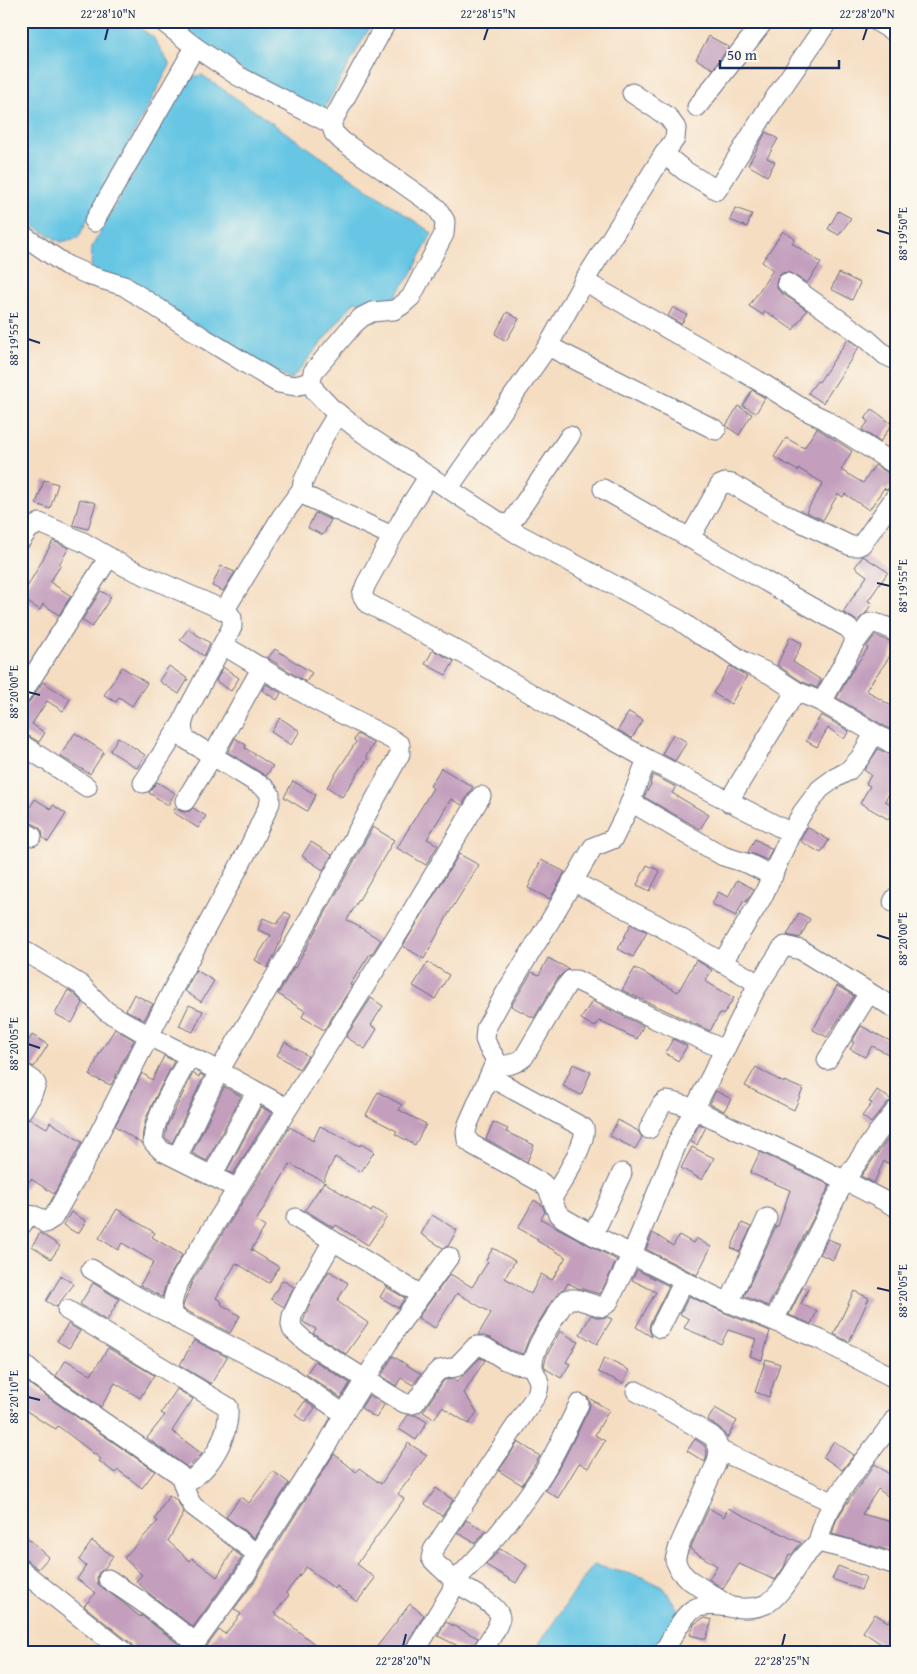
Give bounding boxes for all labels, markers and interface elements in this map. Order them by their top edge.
text: 22°28'10"N [80,5,136,22]
text: 22°28'15"N [460,5,516,22]
text: 22°28'20"N [839,5,895,22]
scale bar [720,38,838,70]
text: 50 m [727,44,758,65]
text: 88°19'50"E [894,207,911,261]
text: 88°19'55"E [5,312,22,366]
text: 88°19'55"E [894,559,911,613]
text: 88°20'00"E [5,665,22,719]
text: 88°20'00"E [894,912,911,966]
text: 88°20'05"E [5,1017,22,1071]
text: 88°20'05"E [894,1264,911,1318]
text: 88°20'10"E [5,1370,22,1424]
text: 22°28'20"N [375,1652,431,1669]
text: 22°28'25"N [754,1652,810,1669]

